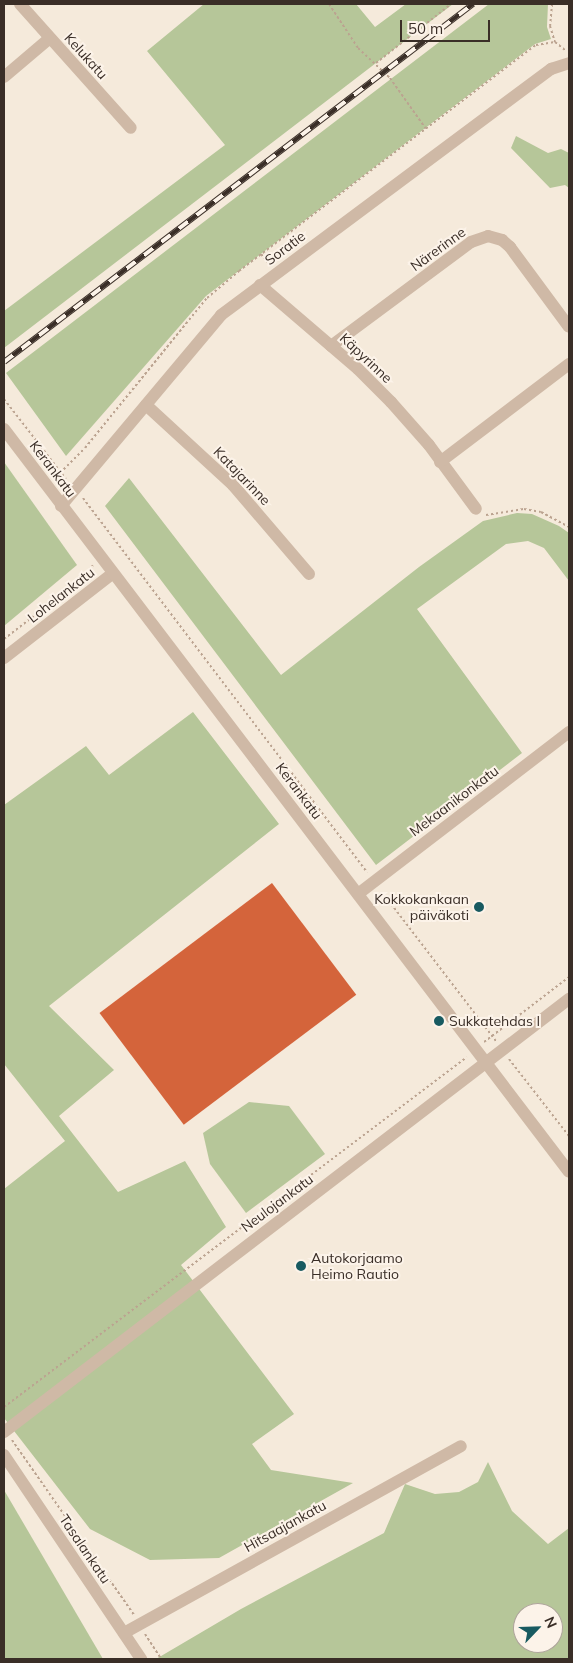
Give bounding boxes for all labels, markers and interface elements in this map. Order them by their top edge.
scale bar [403,10,493,42]
text: 50 m [408,19,443,38]
street label: Kelukatu [61,29,111,83]
street label: Närerinne [407,223,469,275]
street label: Soratie [262,227,308,269]
street label: Käpyrinne [336,330,396,386]
street label: Kerankatu [26,437,80,501]
street label: Katajarinne [210,443,274,509]
street label: Lohelankatu [24,564,98,626]
street label: Kerankatu [272,759,326,823]
street label: Mekaanikonkatu [406,762,502,840]
place label: Kokkokankaan päiväkoti [374,891,469,924]
marker: Kokkokankaan päiväkoti [473,901,485,913]
place label: Sukkatehdas I [449,1013,540,1029]
marker: Sukkatehdas I [433,1015,445,1027]
street label: Neulojankatu [238,1170,316,1236]
place label: Autokorjaamo Heimo Rautio [311,1250,403,1282]
marker: Autokorjaamo Heimo Rautio [295,1260,307,1272]
street label: Hitsaajankatu [241,1497,329,1555]
street label: Tasalankatu [56,1511,114,1587]
north arrow [513,1603,563,1653]
text: N [540,1614,561,1631]

